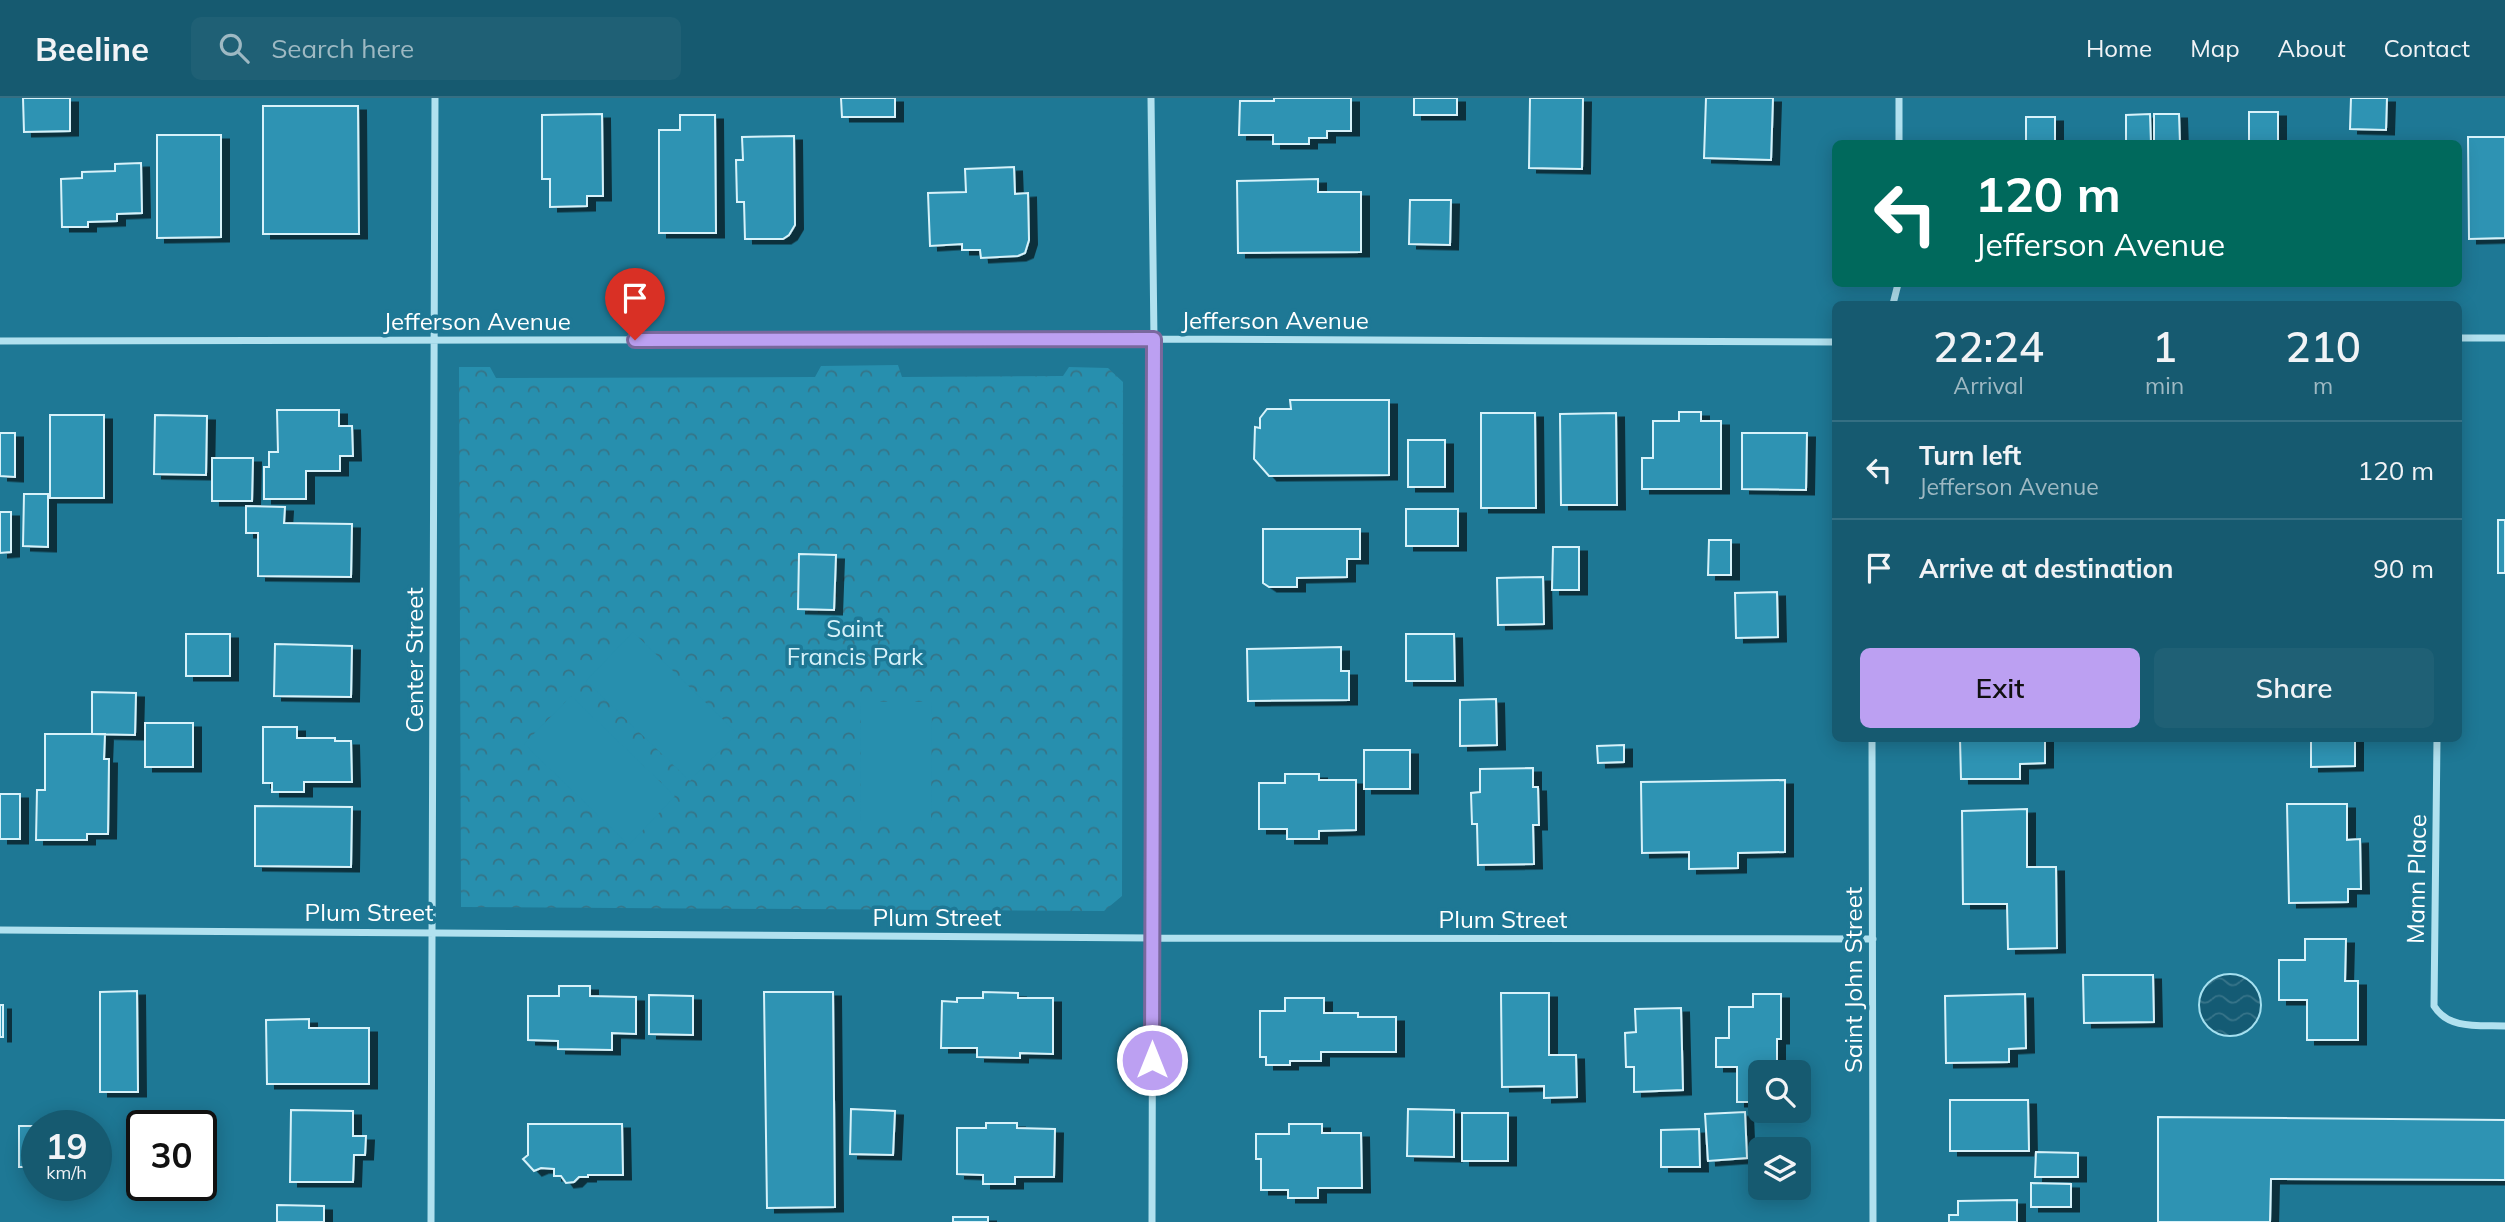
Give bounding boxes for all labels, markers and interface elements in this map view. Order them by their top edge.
search box [191,17,681,80]
text: Beeline [35,28,149,69]
icon: search [215,29,253,67]
text: Search here [271,32,414,65]
text: Home [2086,33,2152,63]
text: Map [2190,33,2240,63]
text: About [2278,33,2346,63]
text: Contact [2384,33,2470,63]
text: 120 m [1975,163,2121,224]
icon: left [1860,168,1951,259]
text: Jefferson Avenue [1975,224,2225,264]
pin [605,268,665,340]
icon: arrive [616,279,654,317]
street label: Jefferson Avenue [1181,305,1369,335]
street label: Jefferson Avenue [383,306,571,336]
text: 22:24 [1933,320,2044,373]
text: 1 [2152,320,2177,373]
text: 210 [2285,320,2361,373]
text: Arrival [1953,371,2024,400]
text: min [2145,371,2184,400]
text: m [2313,371,2333,400]
text: Turn left [1919,439,2021,472]
icon: left [1860,451,1898,489]
text: 120 m [2358,454,2434,487]
text: Jefferson Avenue [1919,472,2099,501]
icon: arrive [1860,549,1898,587]
text: Arrive at destination [1919,552,2174,585]
text: 90 m [2373,552,2434,585]
street label: Center Street [399,587,429,733]
park label: Saint Francis Park [787,613,924,671]
button: Exit [1860,648,2140,728]
button: Share [2154,648,2434,728]
street label: Mann Place [2400,814,2432,944]
street label: Saint John Street [1838,887,1868,1073]
street label: Plum Street [305,897,433,927]
street label: Plum Street [873,902,1001,932]
street label: Plum Street [1439,904,1567,934]
position arrow [1115,1023,1189,1097]
map controls [1748,1060,1811,1200]
button: search [1748,1060,1811,1123]
speed limit sign: 30 [126,1110,217,1201]
text: 19 [45,1124,88,1168]
button: layers [1748,1137,1811,1200]
text: km/h [46,1161,87,1184]

